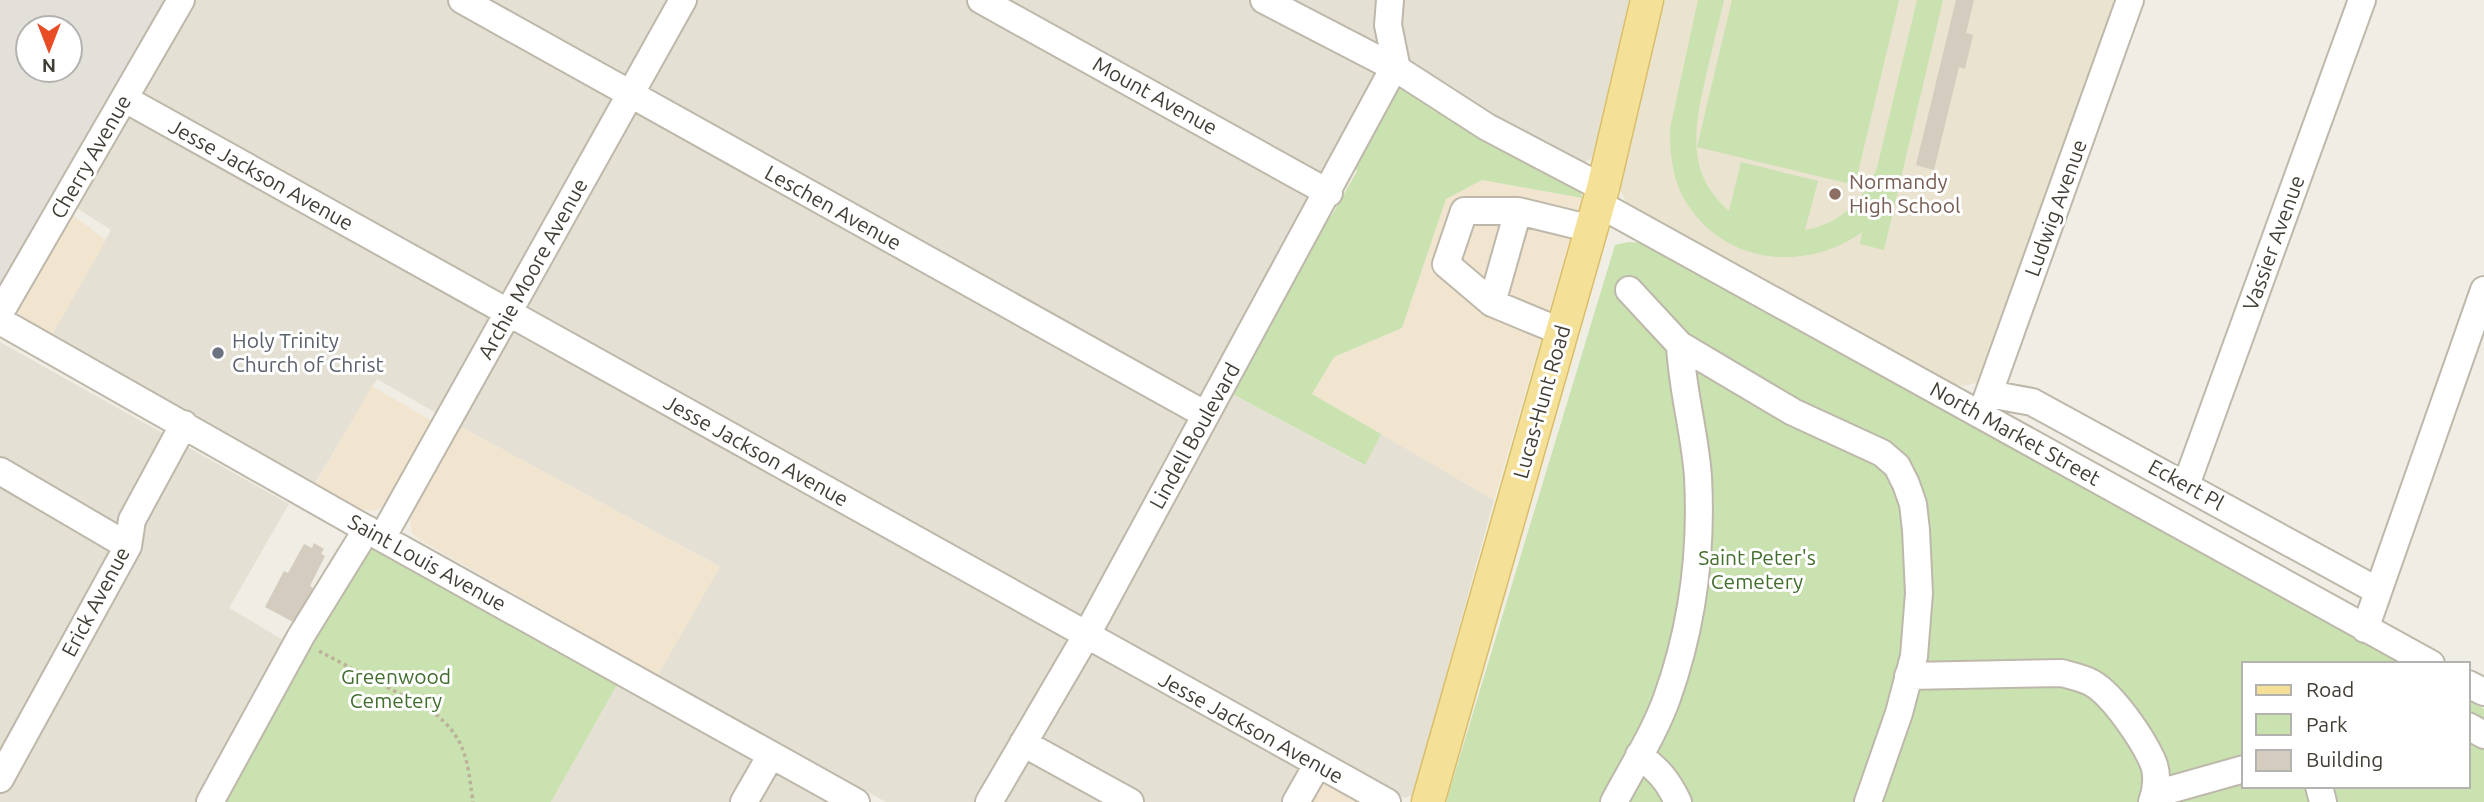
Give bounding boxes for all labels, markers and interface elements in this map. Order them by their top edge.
north arrow [14,14,84,84]
street label: Mount Avenue [1089,51,1222,139]
text: N [42,55,56,77]
street label: Cherry Avenue [45,91,135,222]
street label: Jesse Jackson Avenue [165,113,358,235]
street label: Ludwig Avenue [2019,136,2091,279]
street label: Leschen Avenue [761,160,906,255]
place label: Normandy High School [1849,169,1960,217]
street label: Vassier Avenue [2237,172,2309,314]
street label: Archie Moore Avenue [472,174,592,363]
marker: Normandy High School [1827,186,1843,202]
street label: Lucas-Hunt Road [1508,322,1574,481]
place label: Holy Trinity Church of Christ [232,328,384,376]
marker: Holy Trinity Church of Christ [210,345,226,361]
street label: Lindell Boulevard [1144,358,1244,513]
street label: North Market Street [1926,376,2105,490]
street label: Jesse Jackson Avenue [660,389,853,511]
street label: Eckert Pl [2145,454,2228,515]
street label: Saint Louis Avenue [344,509,511,615]
street label: Erick Avenue [56,543,134,660]
park label: Saint Peter's Cemetery [1698,545,1816,593]
legend [2242,662,2470,788]
park label: Greenwood Cemetery [341,664,451,712]
street label: Jesse Jackson Avenue [1155,666,1348,788]
text: Road [2306,677,2354,701]
text: Park [2306,712,2348,736]
text: Building [2306,747,2383,771]

